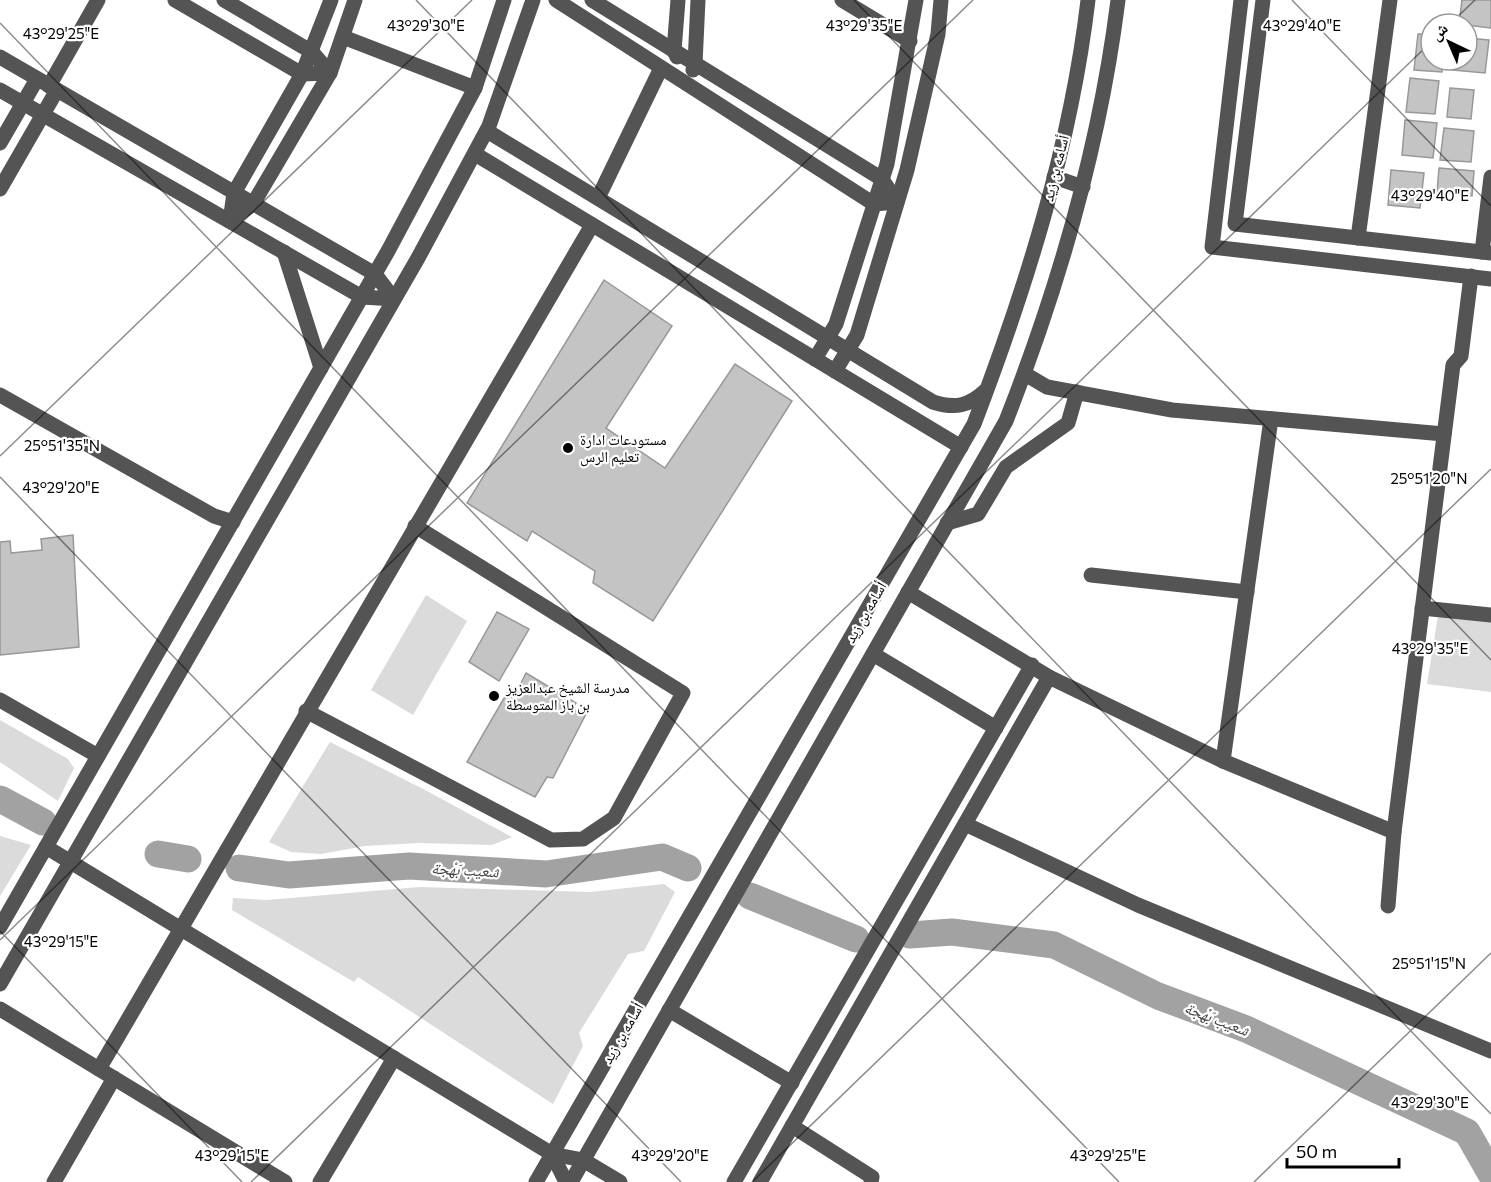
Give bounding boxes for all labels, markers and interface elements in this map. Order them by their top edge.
north arrow [1419,12,1479,72]
text: 43°29'30"E [387,16,465,34]
text: 43°29'35"E [826,16,902,34]
text: 43°29'40"E [1263,16,1341,34]
text: ش [1426,18,1452,44]
text: 43°29'25"E [23,24,99,42]
street label: أسامه بن زيد [1038,133,1074,203]
text: 43°29'40"E [1391,186,1469,204]
place label: مستودعات ادارة تعليم الرس [580,430,667,467]
text: 25°51'35"N [24,436,100,454]
marker: مستودعات ادارة تعليم الرس [561,441,575,455]
text: 25°51'20"N [1390,469,1468,487]
text: 43°29'20"E [22,478,100,496]
street label: أسامه بن زيد [840,578,891,647]
text: 43°29'35"E [1392,639,1468,657]
place label: مدرسة الشيخ عبدالعزيز بن باز المتوسطة [505,678,630,715]
marker: مدرسة الشيخ عبدالعزيز بن باز المتوسطة [487,689,501,703]
water label: شعيب بَهْجة [431,858,500,881]
text: 43°29'15"E [24,932,98,950]
text: 25°51'15"N [1392,954,1466,972]
water label: شعيب بَهْجة [1182,997,1253,1040]
street label: أسامه بن زيد [597,999,648,1068]
text: 43°29'30"E [1391,1093,1469,1111]
scale bar [1287,1131,1400,1169]
text: 50 m [1296,1140,1337,1162]
text: 43°29'15"E [195,1146,269,1164]
text: 43°29'20"E [631,1146,709,1164]
text: 43°29'25"E [1070,1146,1146,1164]

